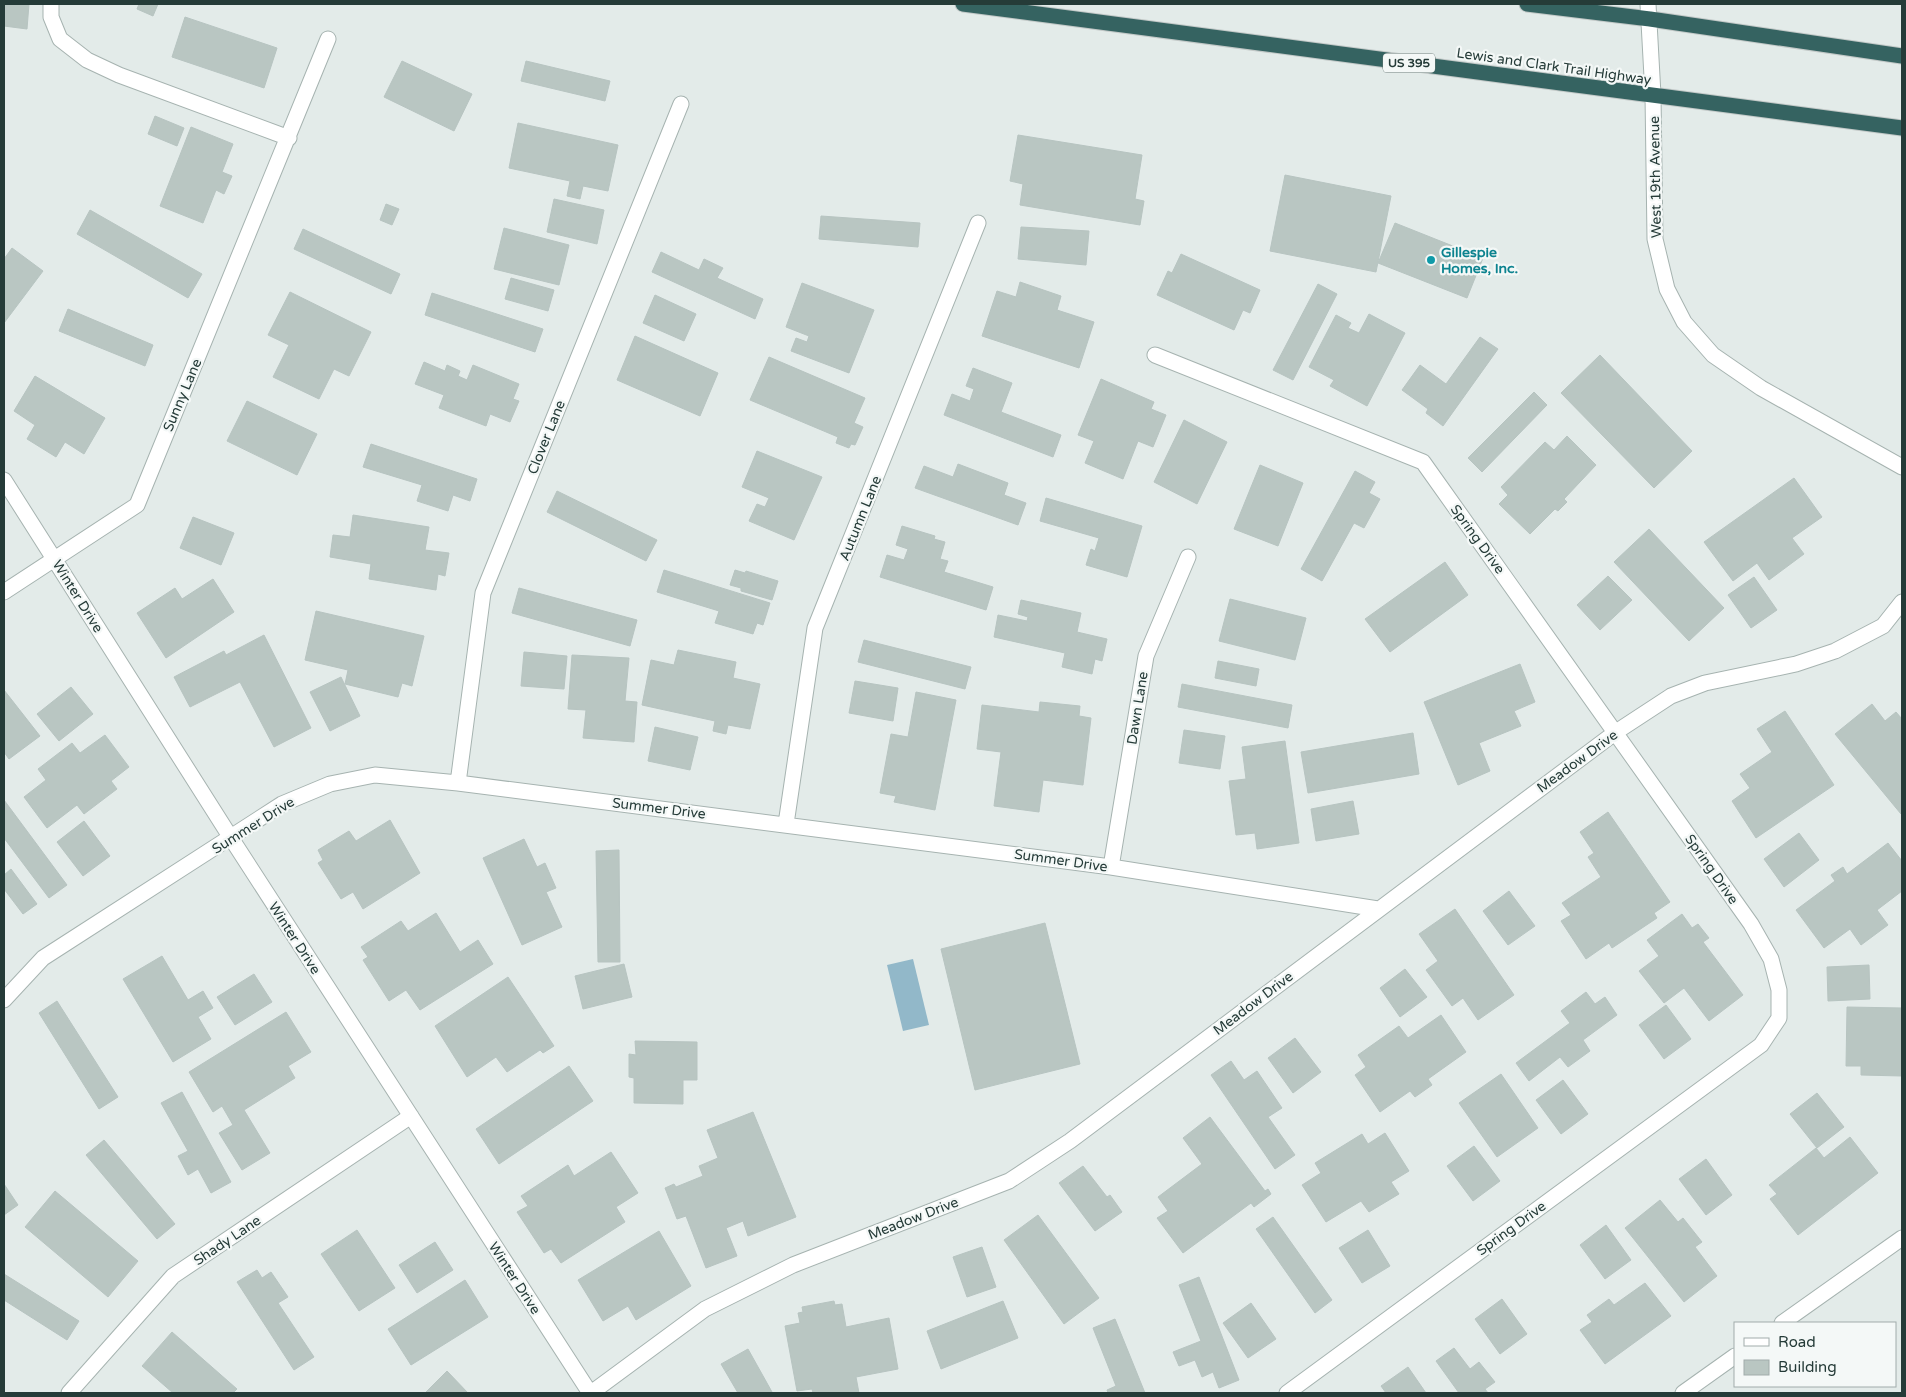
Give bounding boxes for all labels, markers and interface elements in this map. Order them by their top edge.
street label: Lewis and Clark Trail Highway [1456,44,1653,89]
road number: US 395 [1383,54,1435,72]
street label: West 19th Avenue [1646,116,1665,238]
place label: Gillespie Homes, Inc. [1441,244,1518,277]
marker: Gillespie Homes, Inc. [1425,254,1437,266]
street label: Sunny Lane [159,356,205,434]
street label: Clover Lane [524,398,569,477]
street label: Autumn Lane [836,473,885,563]
street label: Spring Drive [1447,501,1509,577]
street label: Winter Drive [49,557,107,636]
street label: Dawn Lane [1123,670,1152,746]
street label: Meadow Drive [1534,726,1621,796]
street label: Summer Drive [209,793,298,858]
street label: Summer Drive [611,794,707,823]
street label: Spring Drive [1681,831,1742,908]
street label: Summer Drive [1013,846,1109,875]
street label: Winter Drive [265,899,324,978]
street label: Meadow Drive [1210,968,1297,1039]
street label: Meadow Drive [866,1193,961,1244]
street label: Spring Drive [1473,1197,1549,1259]
street label: Shady Lane [190,1212,264,1269]
street label: Winter Drive [485,1239,544,1318]
legend [1734,1322,1896,1387]
text: Road [1778,1333,1816,1351]
text: Building [1778,1358,1837,1376]

